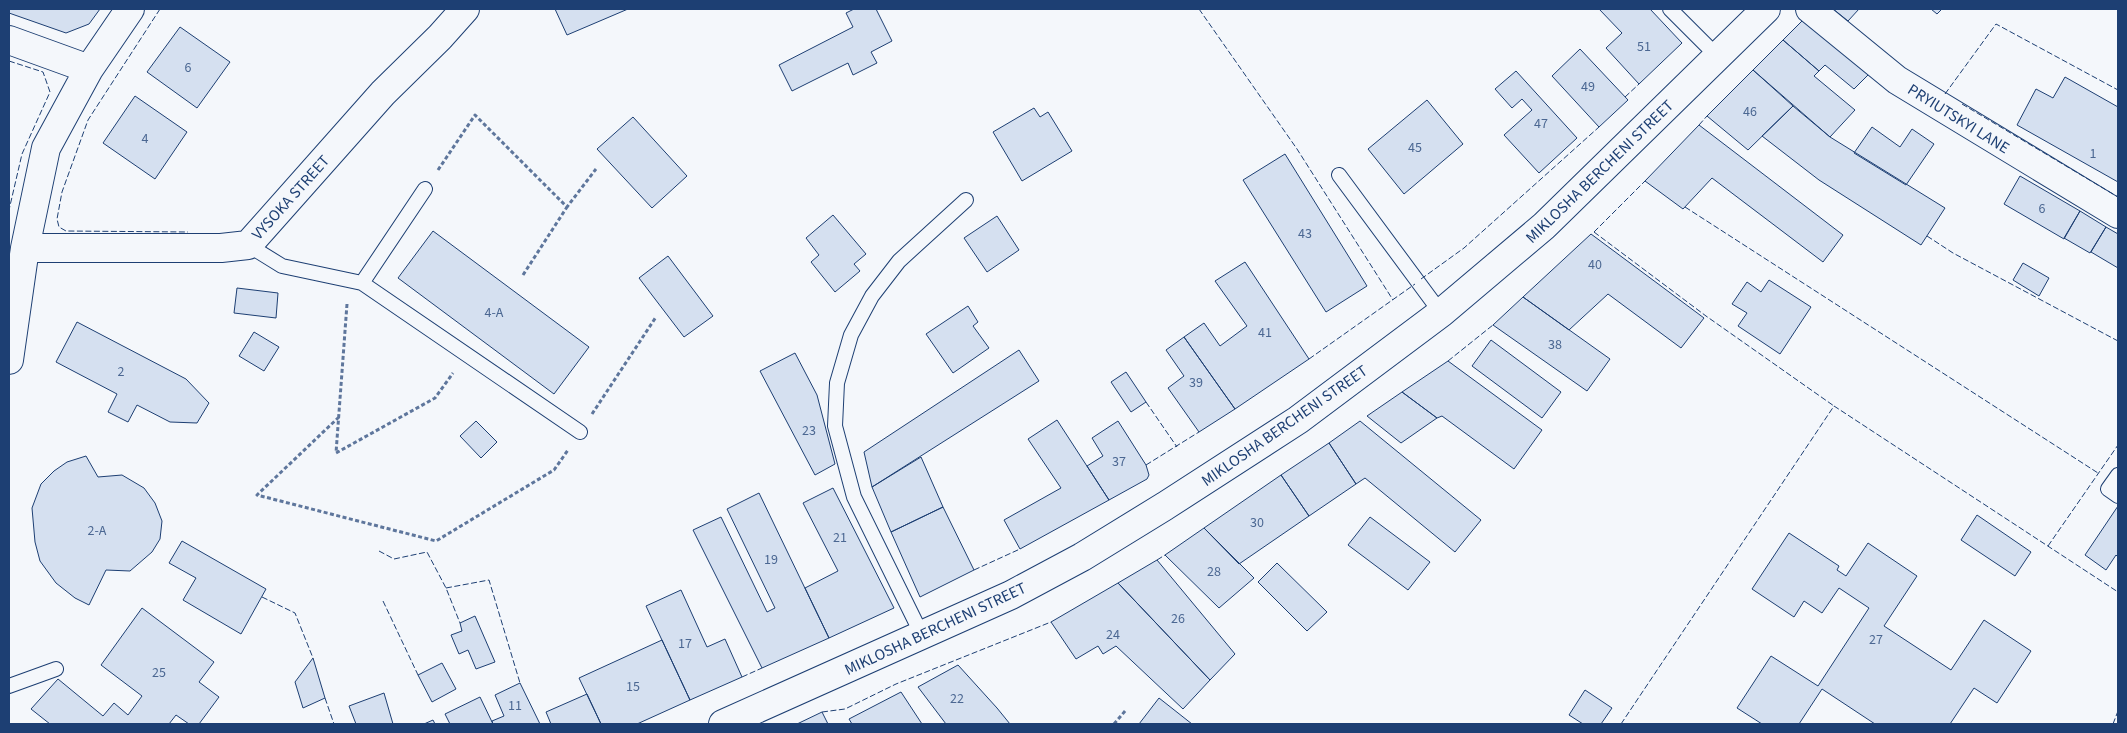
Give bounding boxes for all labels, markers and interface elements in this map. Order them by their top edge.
house number: 51 [1637,37,1651,57]
house number: 6 [185,58,192,78]
house number: 49 [1581,77,1595,97]
street label: PRYIUTSKYI LANE [1903,79,2014,159]
street label: MIKLOSHA BERCHENI STREET [1521,95,1679,248]
house number: 46 [1743,102,1757,122]
house number: 47 [1534,114,1548,134]
house number: 4 [142,129,149,149]
house number: 45 [1408,138,1422,158]
house number: 1 [2090,144,2097,164]
street label: VYSOKA STREET [247,150,335,245]
house number: 6 [2039,199,2046,219]
house number: 43 [1298,224,1312,244]
house number: 40 [1588,255,1602,275]
house number: 4-А [485,303,504,323]
house number: 41 [1258,323,1272,343]
house number: 38 [1548,335,1562,355]
street label: MIKLOSHA BERCHENI STREET [1197,360,1372,492]
house number: 2 [118,362,125,382]
house number: 39 [1189,373,1203,393]
house number: 23 [802,421,816,441]
house number: 37 [1112,452,1126,472]
house number: 30 [1250,513,1264,533]
house number: 2-А [88,521,107,541]
house number: 21 [833,528,847,548]
house number: 19 [764,550,778,570]
house number: 28 [1207,562,1221,582]
street label: MIKLOSHA BERCHENI STREET [841,577,1030,681]
house number: 26 [1171,609,1185,629]
house number: 24 [1106,625,1120,645]
house number: 27 [1869,630,1883,650]
house number: 17 [678,634,692,654]
house number: 25 [152,663,166,683]
house number: 15 [626,677,640,697]
house number: 22 [950,689,964,709]
house number: 11 [508,696,522,716]

